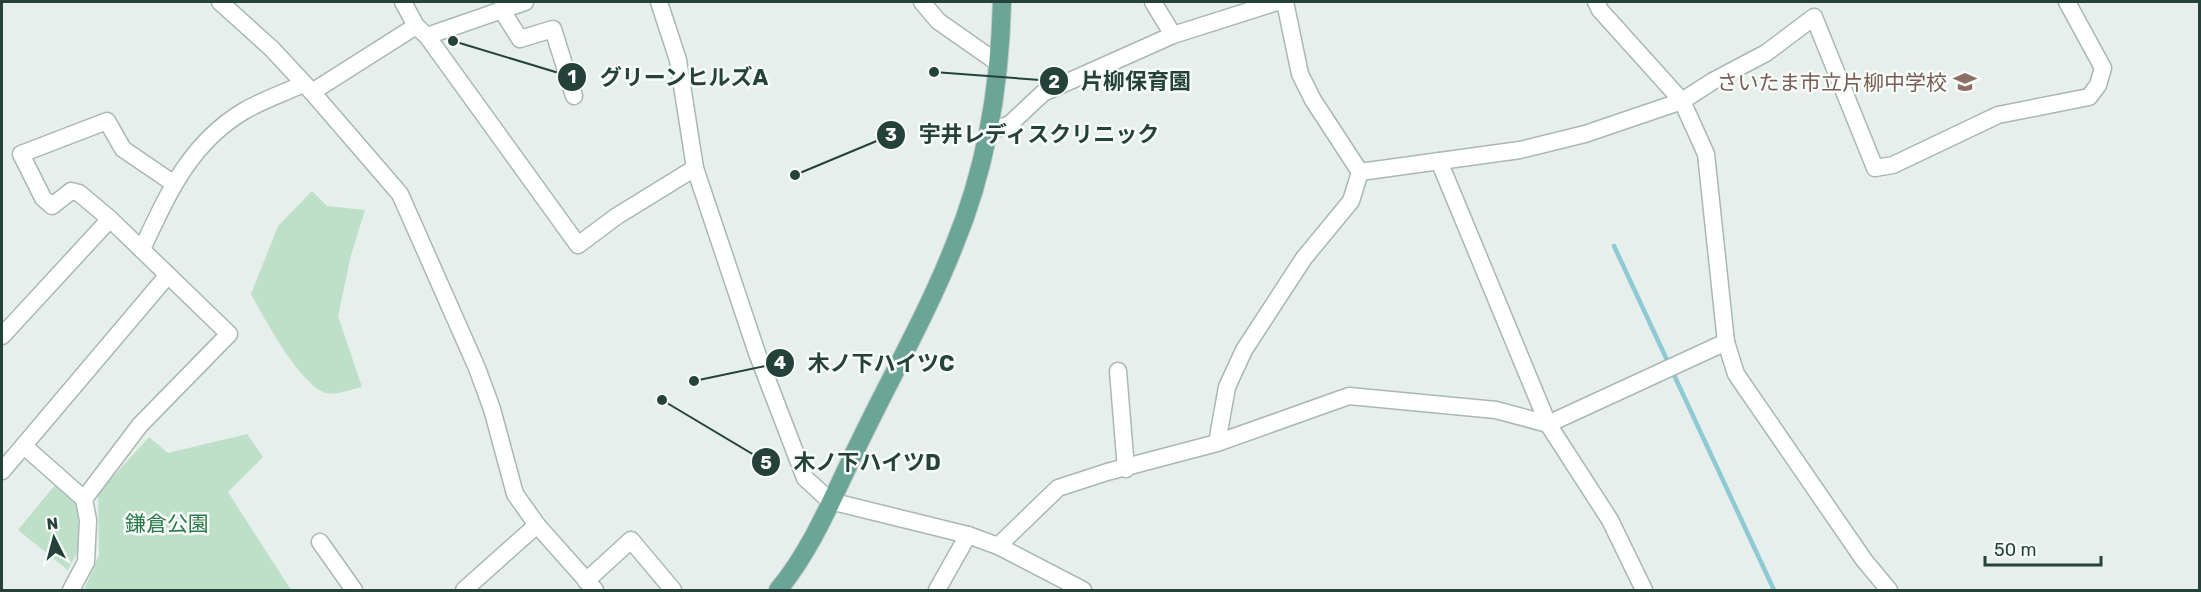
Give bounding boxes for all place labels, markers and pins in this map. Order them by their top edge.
callout: グリーンヒルズA [557,57,781,97]
callout: 片柳保育園 [1039,61,1203,101]
school or university icon: さいたま市立片柳中学校 [1952,69,1978,95]
place label: さいたま市立片柳中学校 [1717,70,1947,95]
callout: 宇井レディスクリニック [876,115,1172,155]
callout: 木ノ下ハイツC [765,343,967,383]
callout: 木ノ下ハイツD [751,442,953,482]

